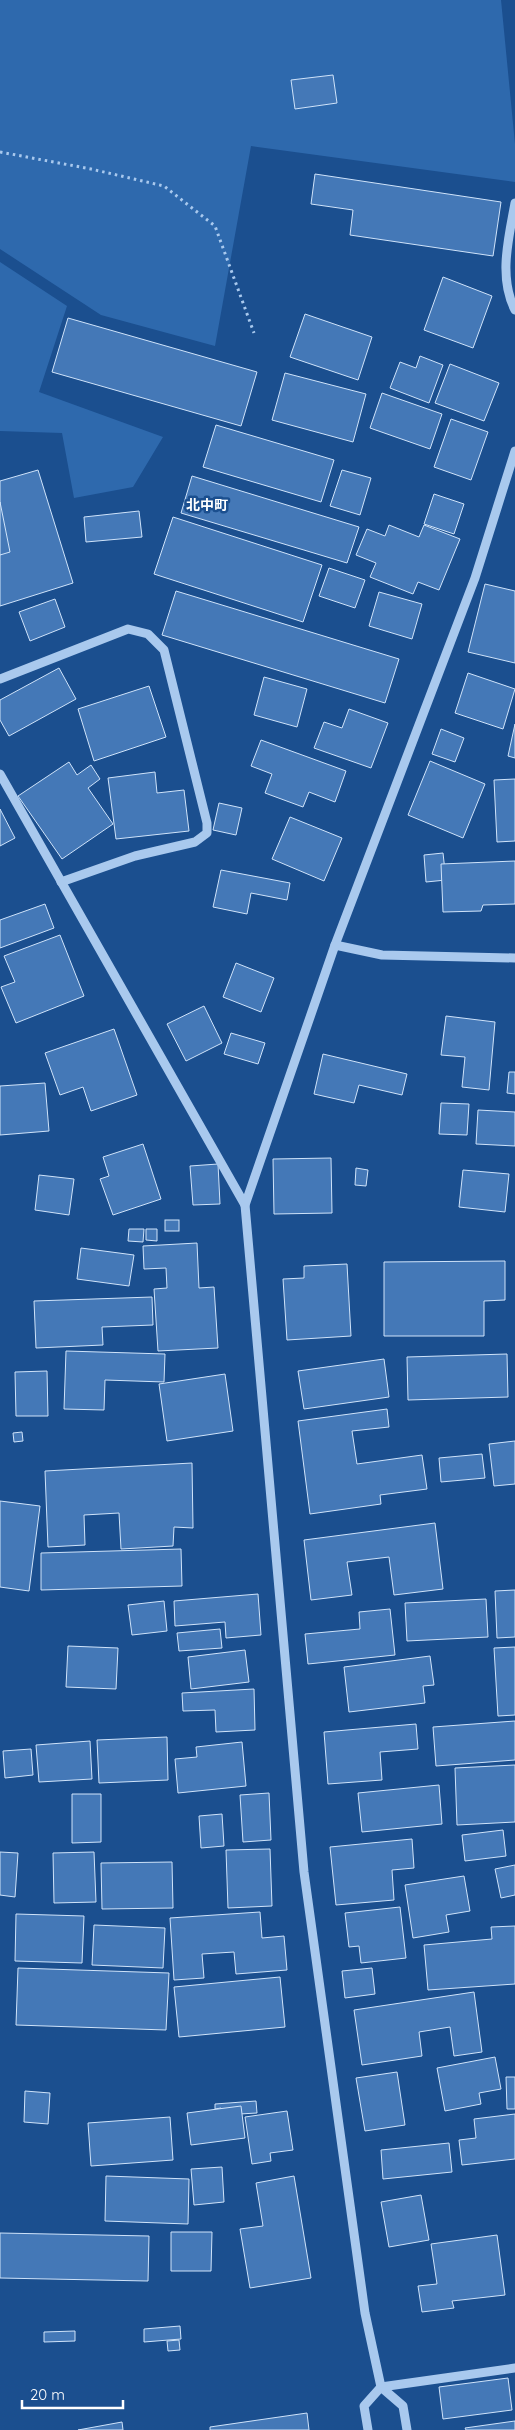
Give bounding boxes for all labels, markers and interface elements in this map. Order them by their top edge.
district label: 北中町 [186,496,228,514]
scale bar [22,2378,124,2410]
text: 20 m [30,2385,65,2404]

